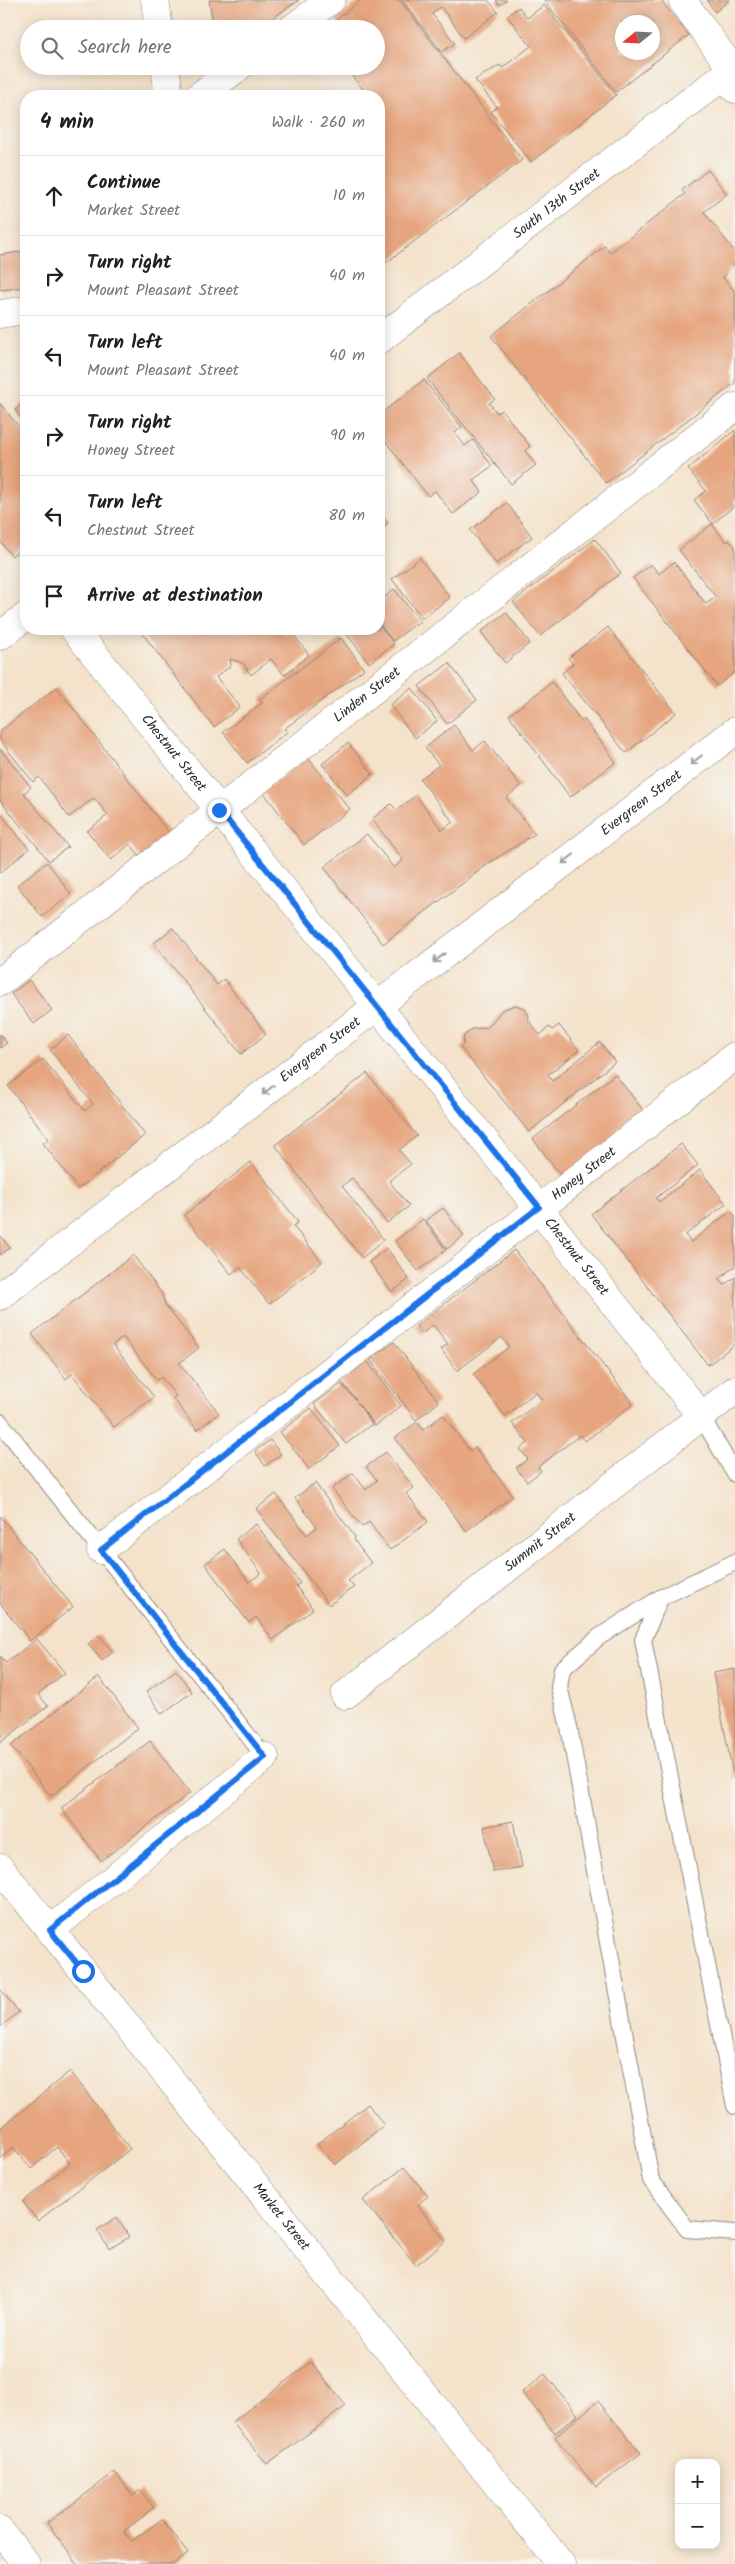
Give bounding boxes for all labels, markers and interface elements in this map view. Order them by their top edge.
north arrow [615,15,660,60]
search box [20,20,385,75]
text: Search here [78,33,172,63]
icon: search [38,34,66,62]
text: 4 min [40,106,94,139]
text: Walk · 260 m [272,110,365,135]
street label: South 13th Street [508,162,606,245]
text: Continue [87,168,160,198]
icon: ahead [40,182,68,210]
text: 10 m [333,183,365,208]
text: Market Street [87,198,180,223]
text: Turn right [87,248,172,278]
icon: right [40,262,68,290]
text: 40 m [329,263,365,288]
text: Mount Pleasant Street [87,278,239,303]
text: Turn left [87,328,162,358]
icon: left [40,342,68,370]
text: 40 m [329,343,365,368]
text: Mount Pleasant Street [87,358,239,383]
text: Turn right [87,408,172,438]
icon: right [40,422,68,450]
text: 90 m [330,423,365,448]
text: Honey Street [87,438,175,463]
text: Turn left [87,488,162,518]
icon: left [40,502,68,530]
text: 80 m [328,503,365,528]
text: Chestnut Street [87,518,195,543]
text: Arrive at destination [87,581,263,611]
icon: arrive [40,582,68,610]
street label: Linden Street [329,661,406,728]
street label: Chestnut Street [135,709,212,797]
one-way arrow [690,755,703,766]
street label: Evergreen Street [596,764,687,841]
route end [208,799,231,822]
one-way arrow [561,854,574,865]
one-way arrow [433,953,446,964]
street label: Evergreen Street [275,1011,366,1088]
one-way arrow [262,1084,275,1095]
street label: Honey Street [547,1141,621,1206]
street label: Chestnut Street [539,1213,615,1301]
street label: Summit Street [500,1507,582,1578]
route start [72,1960,95,1983]
street label: Market Street [247,2178,316,2256]
map controls [675,2459,720,2549]
button: + [675,2459,720,2504]
button: − [675,2504,720,2549]

